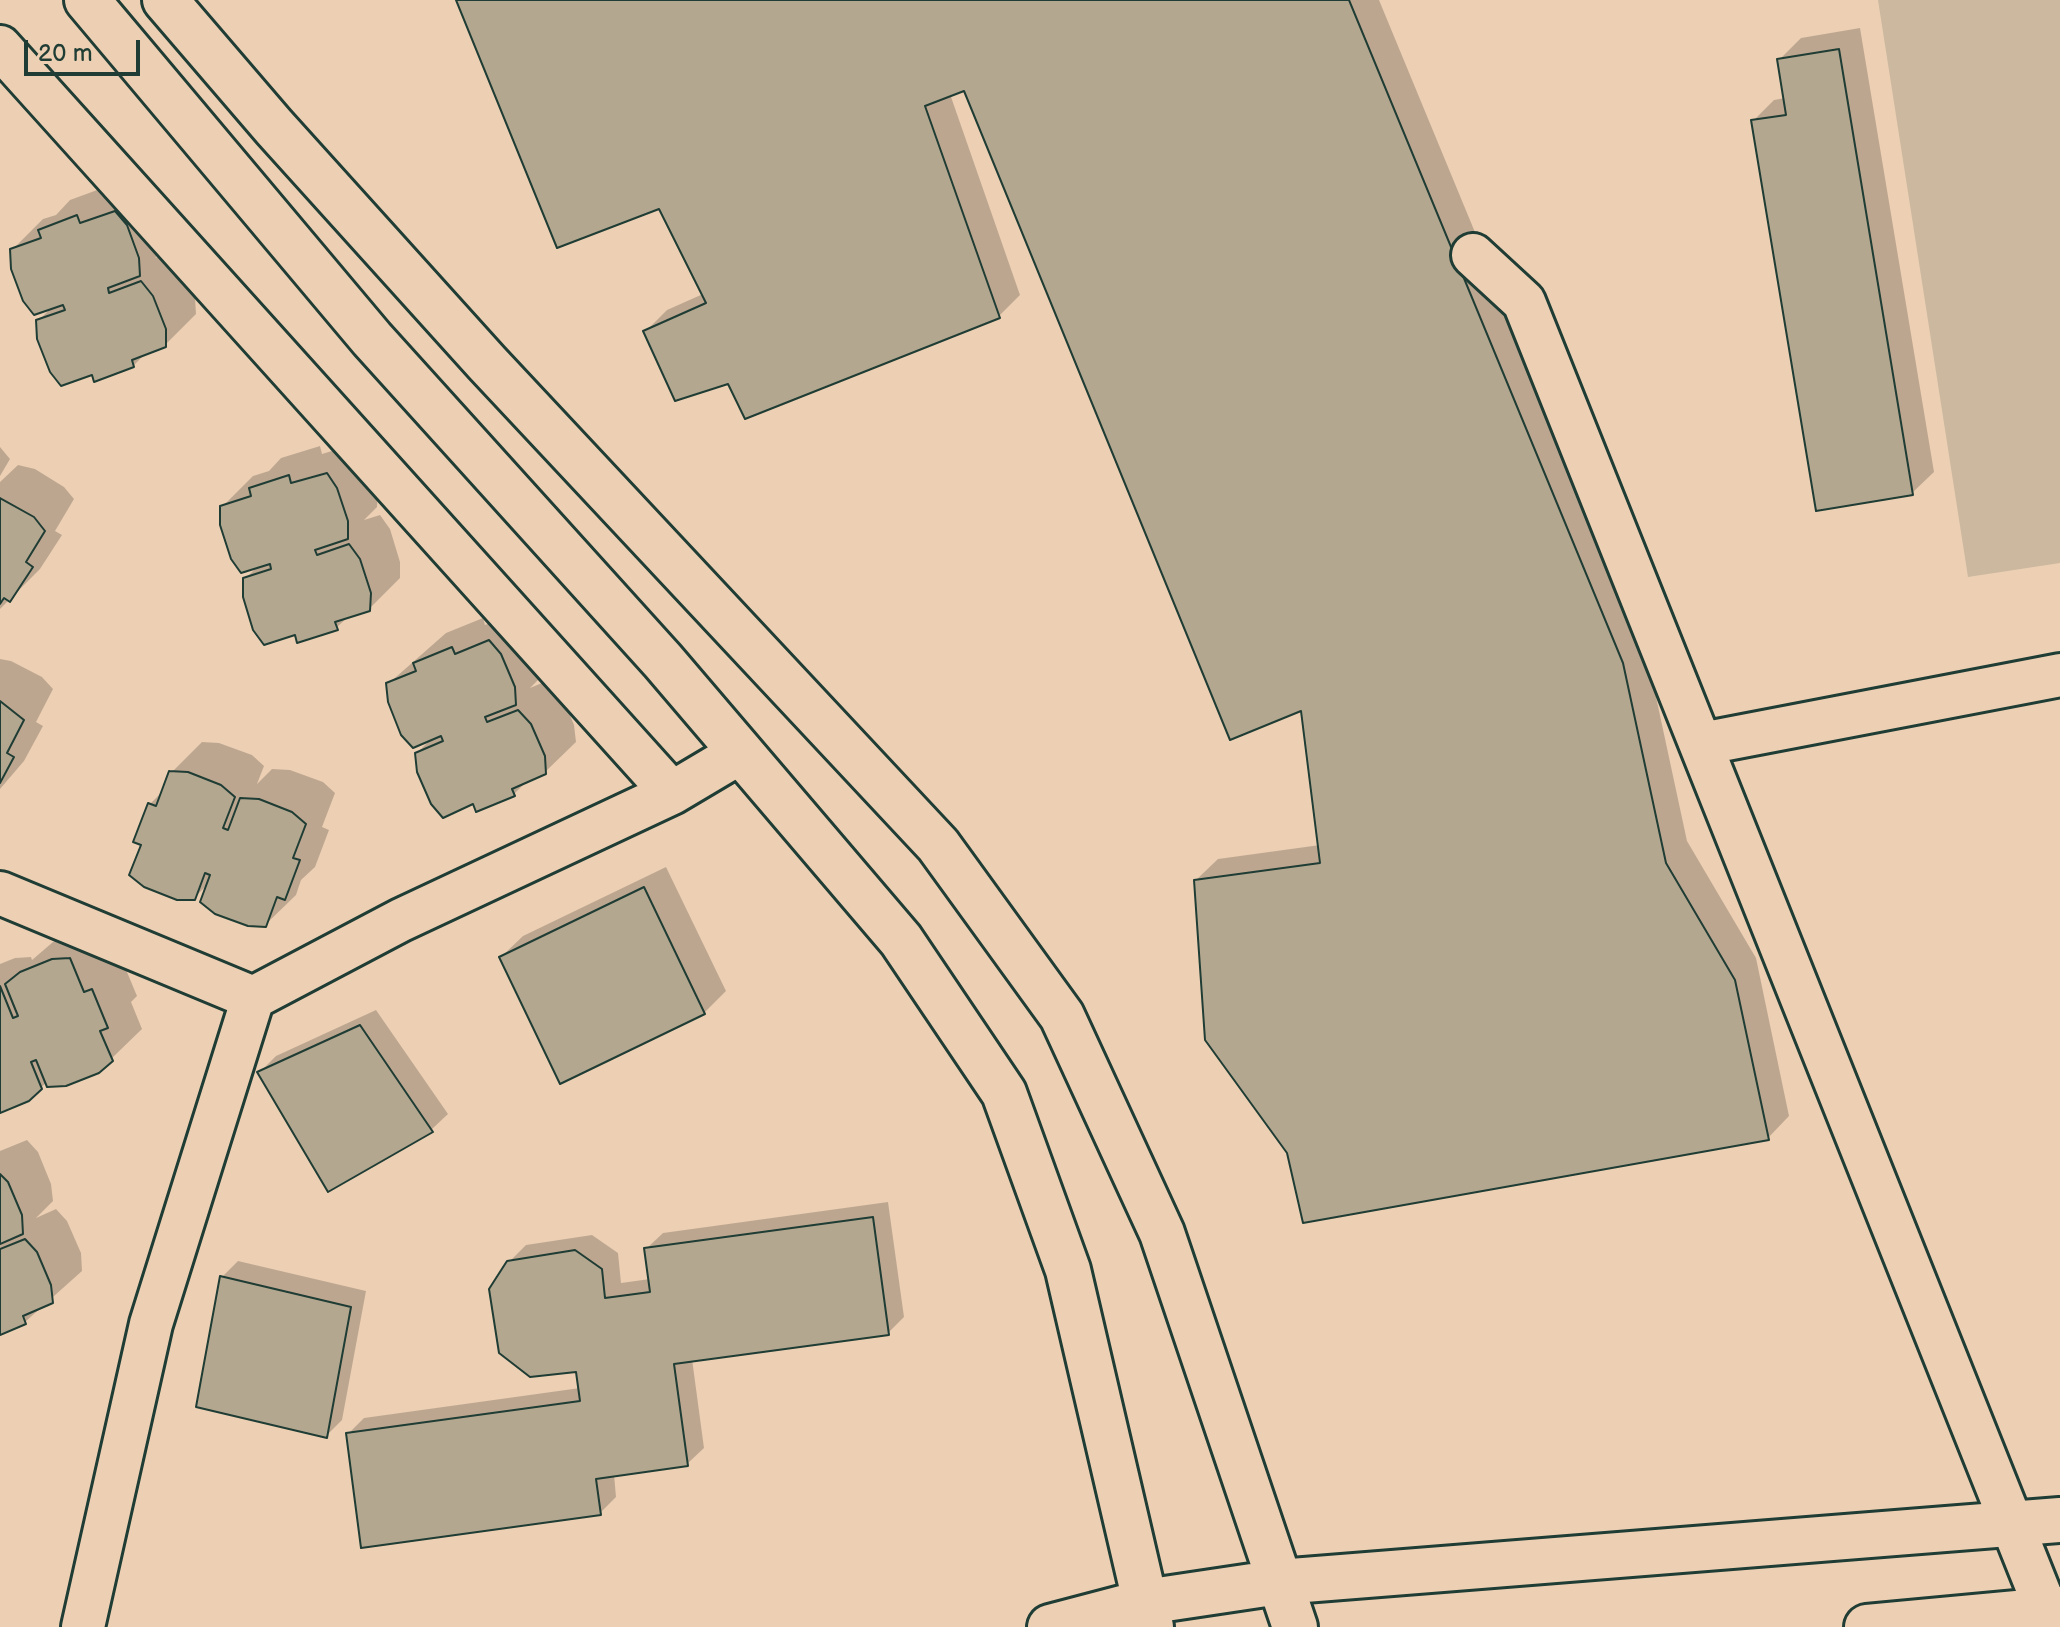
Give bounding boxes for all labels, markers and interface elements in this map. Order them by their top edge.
scale bar [28,24,144,74]
text: 20 m [38,39,93,68]

